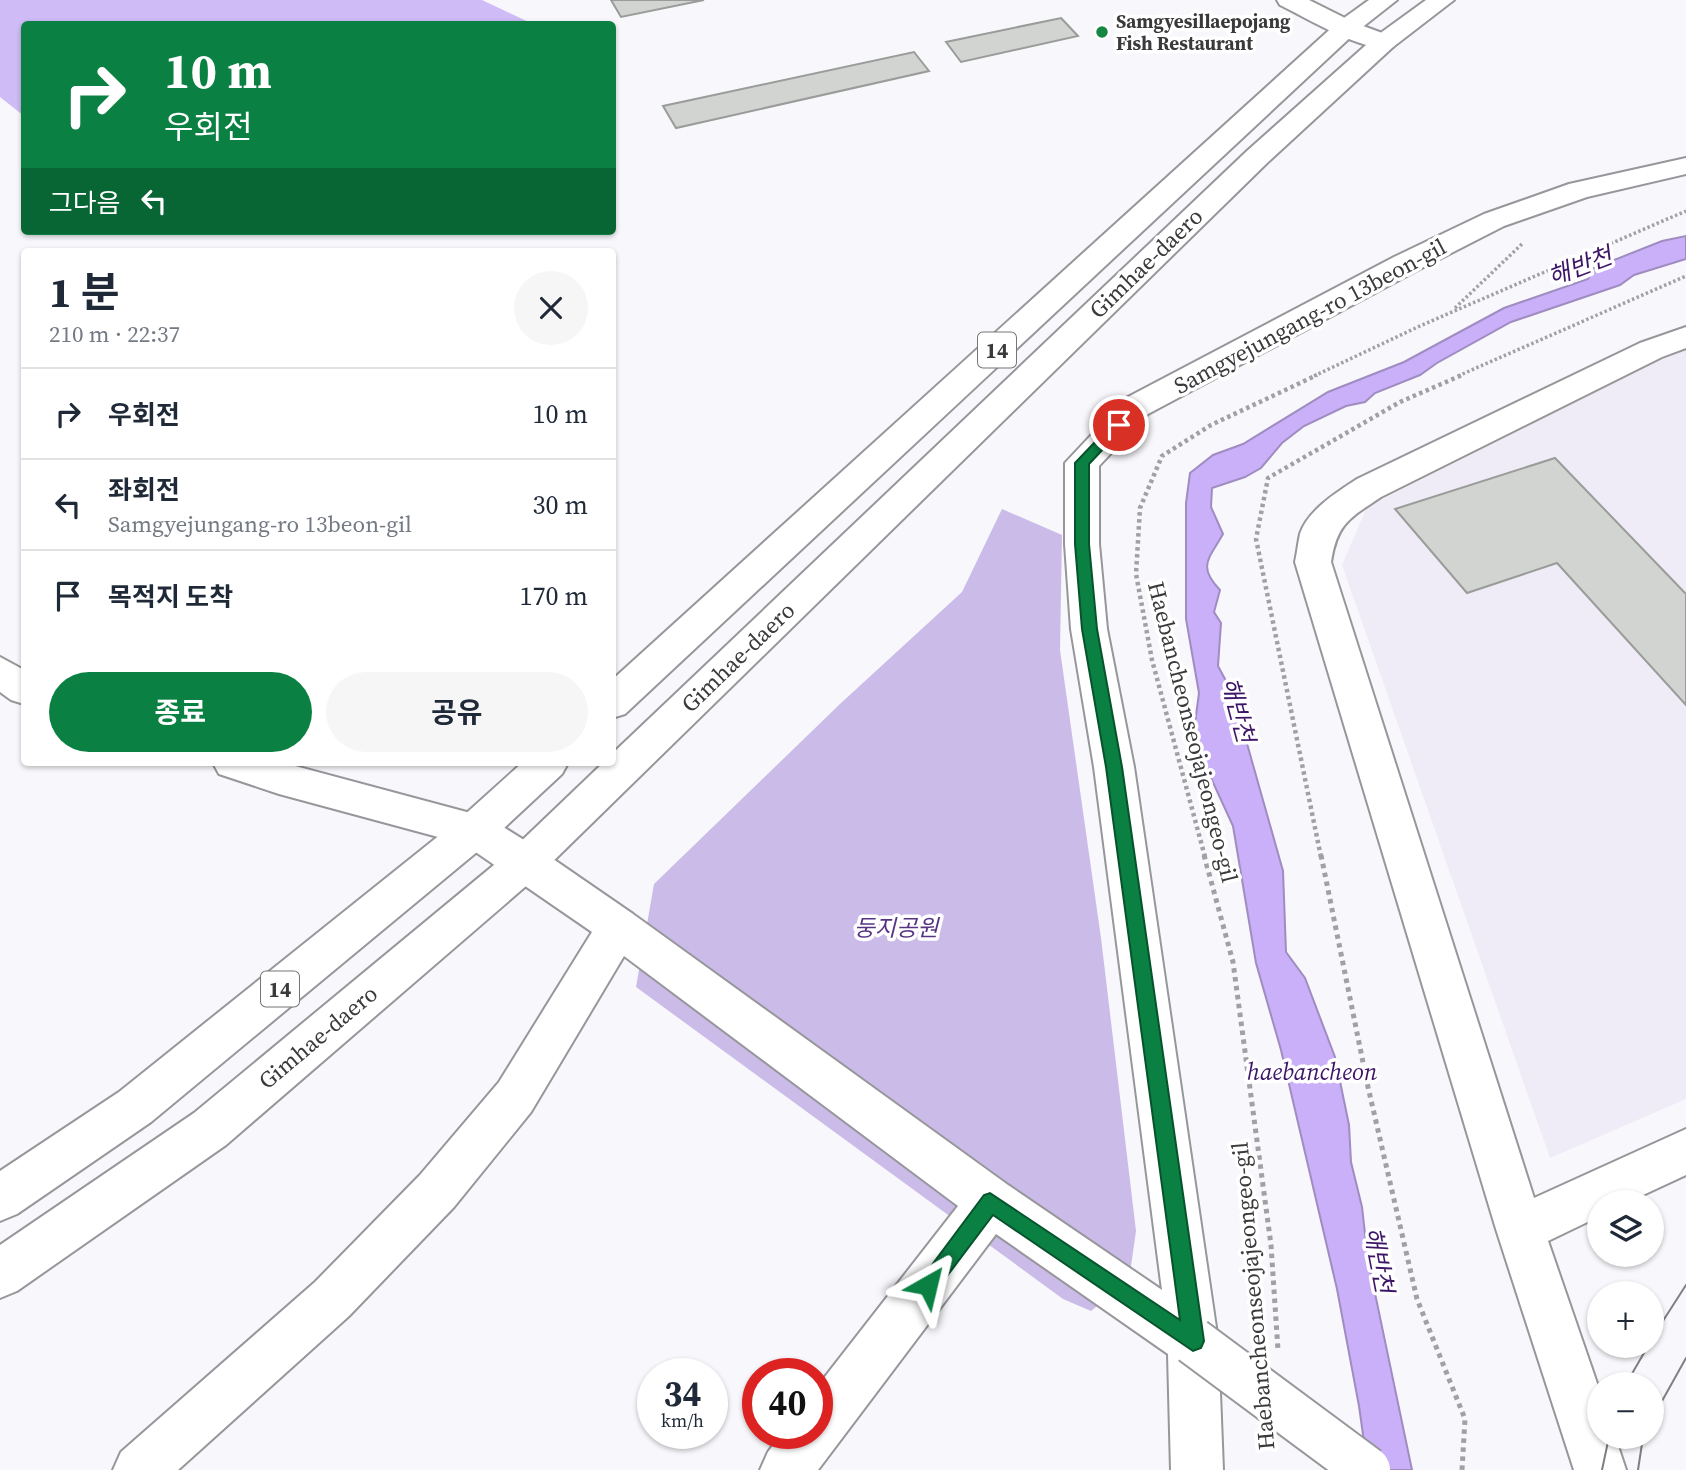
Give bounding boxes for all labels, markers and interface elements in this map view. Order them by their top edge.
place label: Samgyesillaepojang Fish Restaurant [1116,8,1291,56]
marker: Samgyesillaepojang Fish Restaurant [1094,24,1110,40]
text: 10 m [164,37,272,104]
icon: right [49,49,140,140]
text: 우회전 [164,105,252,149]
icon: left [135,182,173,220]
text: 그다음 [49,185,121,221]
street label: Gimhae-daero [1082,201,1210,325]
street label: Samgyejungang-ro 13beon-gil [1168,230,1452,401]
water label: 해반천 [1543,238,1620,293]
text: 1 분 [49,263,119,321]
button: close [514,271,588,345]
text: 210 m · 22:37 [49,318,180,350]
road number: 14 [978,332,1016,368]
icon: right [49,395,87,433]
pin [1089,395,1149,455]
text: 10 m [533,396,588,432]
text: 우회전 [108,397,180,433]
icon: arrive [1100,406,1138,444]
text: 좌회전 [108,472,180,508]
icon: left [49,486,87,524]
text: 30 m [533,487,588,523]
text: Samgyejungang-ro 13beon-gil [108,508,412,540]
icon: arrive [49,577,87,615]
text: 170 m [520,578,588,614]
street label: Haebancheonseojajeongeo-gil [1140,578,1246,886]
text: 목적지 도착 [108,579,233,615]
street label: Gimhae-daero [674,595,802,719]
button: 종료 [49,672,312,752]
button: 공유 [326,672,588,752]
water label: 해반천 [1213,674,1263,749]
park label: 둥지공원 [854,912,940,944]
road number: 14 [261,972,299,1006]
street label: Gimhae-daero [252,978,384,1096]
water label: haebancheon [1247,1055,1378,1088]
street label: Haebancheonseojajeongeo-gil [1224,1141,1282,1451]
map controls [1587,1190,1664,1449]
button: layers [1587,1190,1664,1267]
water label: 해반천 [1356,1224,1402,1299]
position arrow [891,1248,965,1322]
button: + [1587,1281,1664,1358]
speed limit sign: 40 [742,1358,833,1449]
text: 34 [664,1370,701,1418]
button: − [1587,1372,1664,1449]
text: km/h [661,1408,704,1433]

